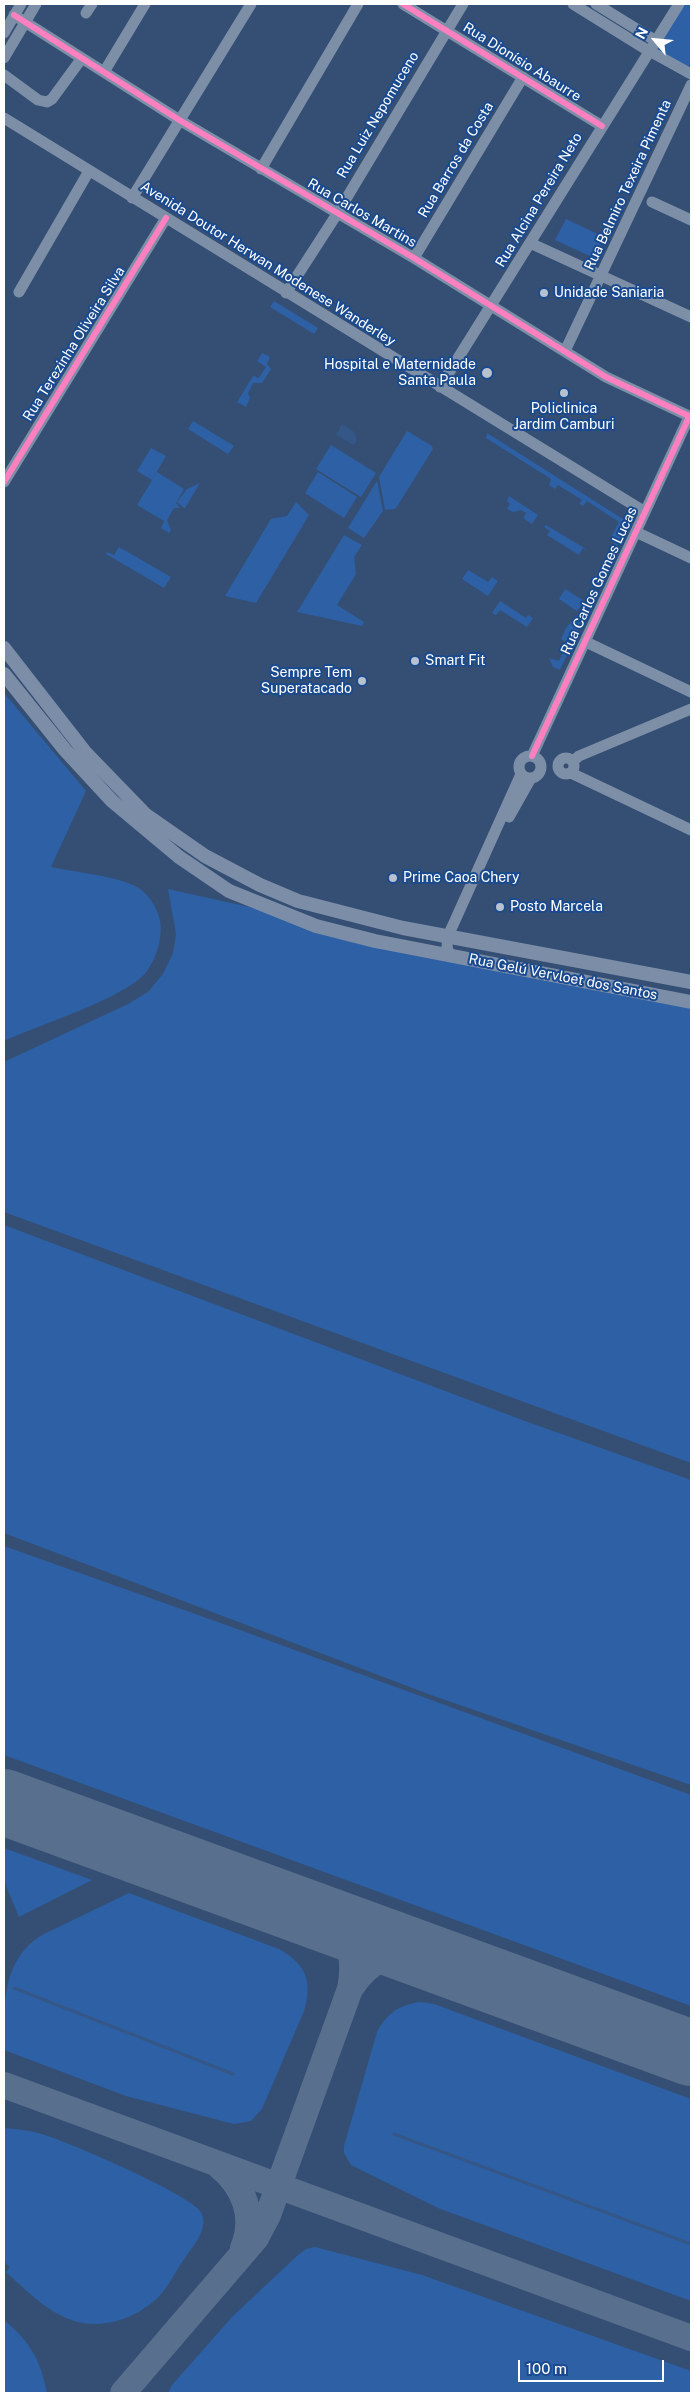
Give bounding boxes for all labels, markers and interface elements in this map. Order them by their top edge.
north arrow [630,15,680,65]
street label: Rua Dionísio Abaurre [460,19,584,105]
text: N [632,24,651,42]
street label: Rua Luiz Nepomuceno [333,49,423,181]
street label: Rua Belmiro Texeira Pimenta [581,97,675,273]
street label: Rua Barros da Costa [415,99,497,221]
street label: Rua Alcina Pereira Neto [492,130,586,270]
street label: Rua Carlos Martins [305,175,419,251]
street label: Avenida Doutor Herwan Modenese Wanderley [137,178,399,350]
street label: Rua Terezinha Oliveira Silva [20,264,128,424]
place label: Unidade Saniaria [554,285,664,301]
marker: Unidade Saniaria [538,287,550,299]
place label: Hospital e Maternidade Santa Paula [324,357,476,390]
marker: Hospital e Maternidade Santa Paula [480,366,494,380]
marker: Policlinica Jardim Camburi [558,387,570,399]
place label: Policlinica Jardim Camburi [514,401,614,434]
street label: Rua Carlos Gomes Lucas [557,505,641,657]
place label: Smart Fit [425,653,486,669]
marker: Smart Fit [409,655,421,667]
place label: Sempre Tem Superatacado [261,665,352,698]
marker: Sempre Tem Superatacado [356,675,368,687]
place label: Prime Caoa Chery [403,870,519,886]
marker: Prime Caoa Chery [387,872,399,884]
place label: Posto Marcela [510,899,603,915]
marker: Posto Marcela [494,901,506,913]
street label: Rua Gelú Vervloet dos Santos [467,950,659,1004]
scale bar [520,2350,666,2382]
text: 100 m [526,2360,567,2377]

